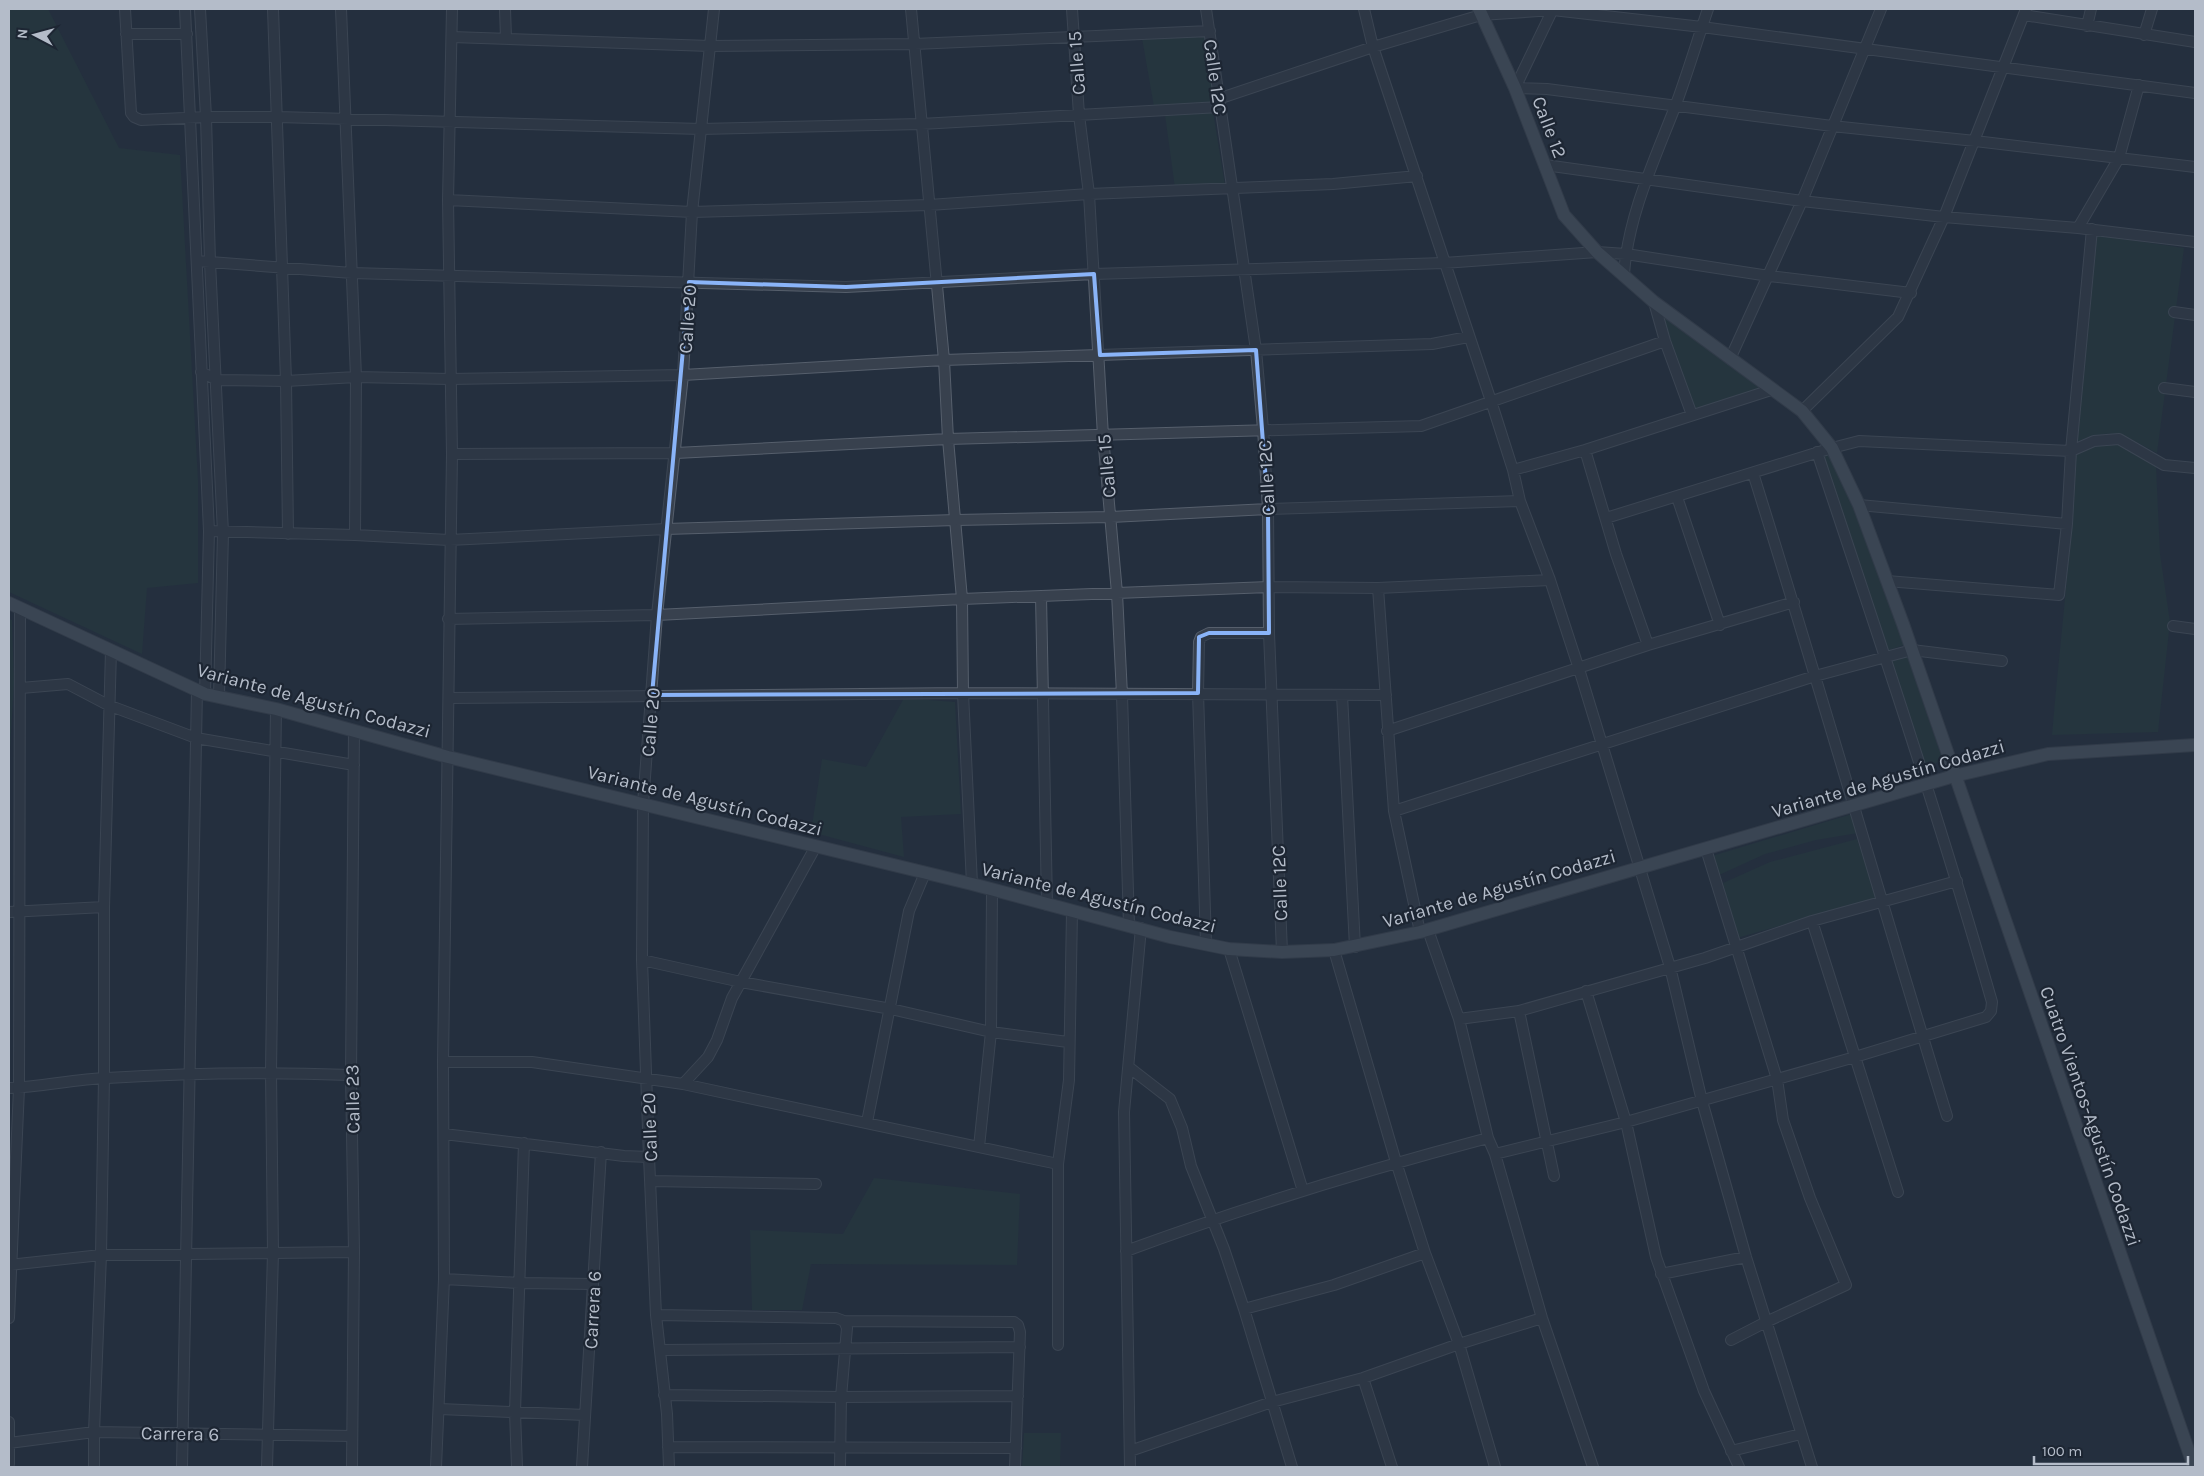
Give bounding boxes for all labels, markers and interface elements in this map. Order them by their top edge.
north arrow [10,10,60,60]
text: N [14,28,32,40]
street label: Calle 15 [1064,30,1090,96]
street label: Calle 12C [1199,38,1231,116]
street label: Calle 12 [1527,93,1571,161]
street label: Calle 20 [675,284,701,354]
street label: Calle 15 [1093,433,1121,499]
street label: Calle 12C [1254,439,1280,516]
street label: Variante de Agustín Codazzi [194,659,433,743]
street label: Calle 20 [637,687,665,758]
street label: Variante de Agustín Codazzi [1769,735,2007,823]
street label: Variante de Agustín Codazzi [585,761,824,841]
street label: Calle 12C [1268,845,1292,921]
street label: Variante de Agustín Codazzi [1380,845,1618,933]
street label: Variante de Agustín Codazzi [979,858,1218,938]
street label: Cuatro Vientos-Agustín Codazzi [2035,983,2145,1249]
street label: Calle 23 [341,1064,365,1134]
street label: Calle 20 [638,1092,662,1162]
street label: Carrera 6 [580,1270,606,1350]
street label: Carrera 6 [141,1422,219,1446]
scale bar [2034,1434,2188,1466]
text: 100 m [2042,1442,2082,1460]

